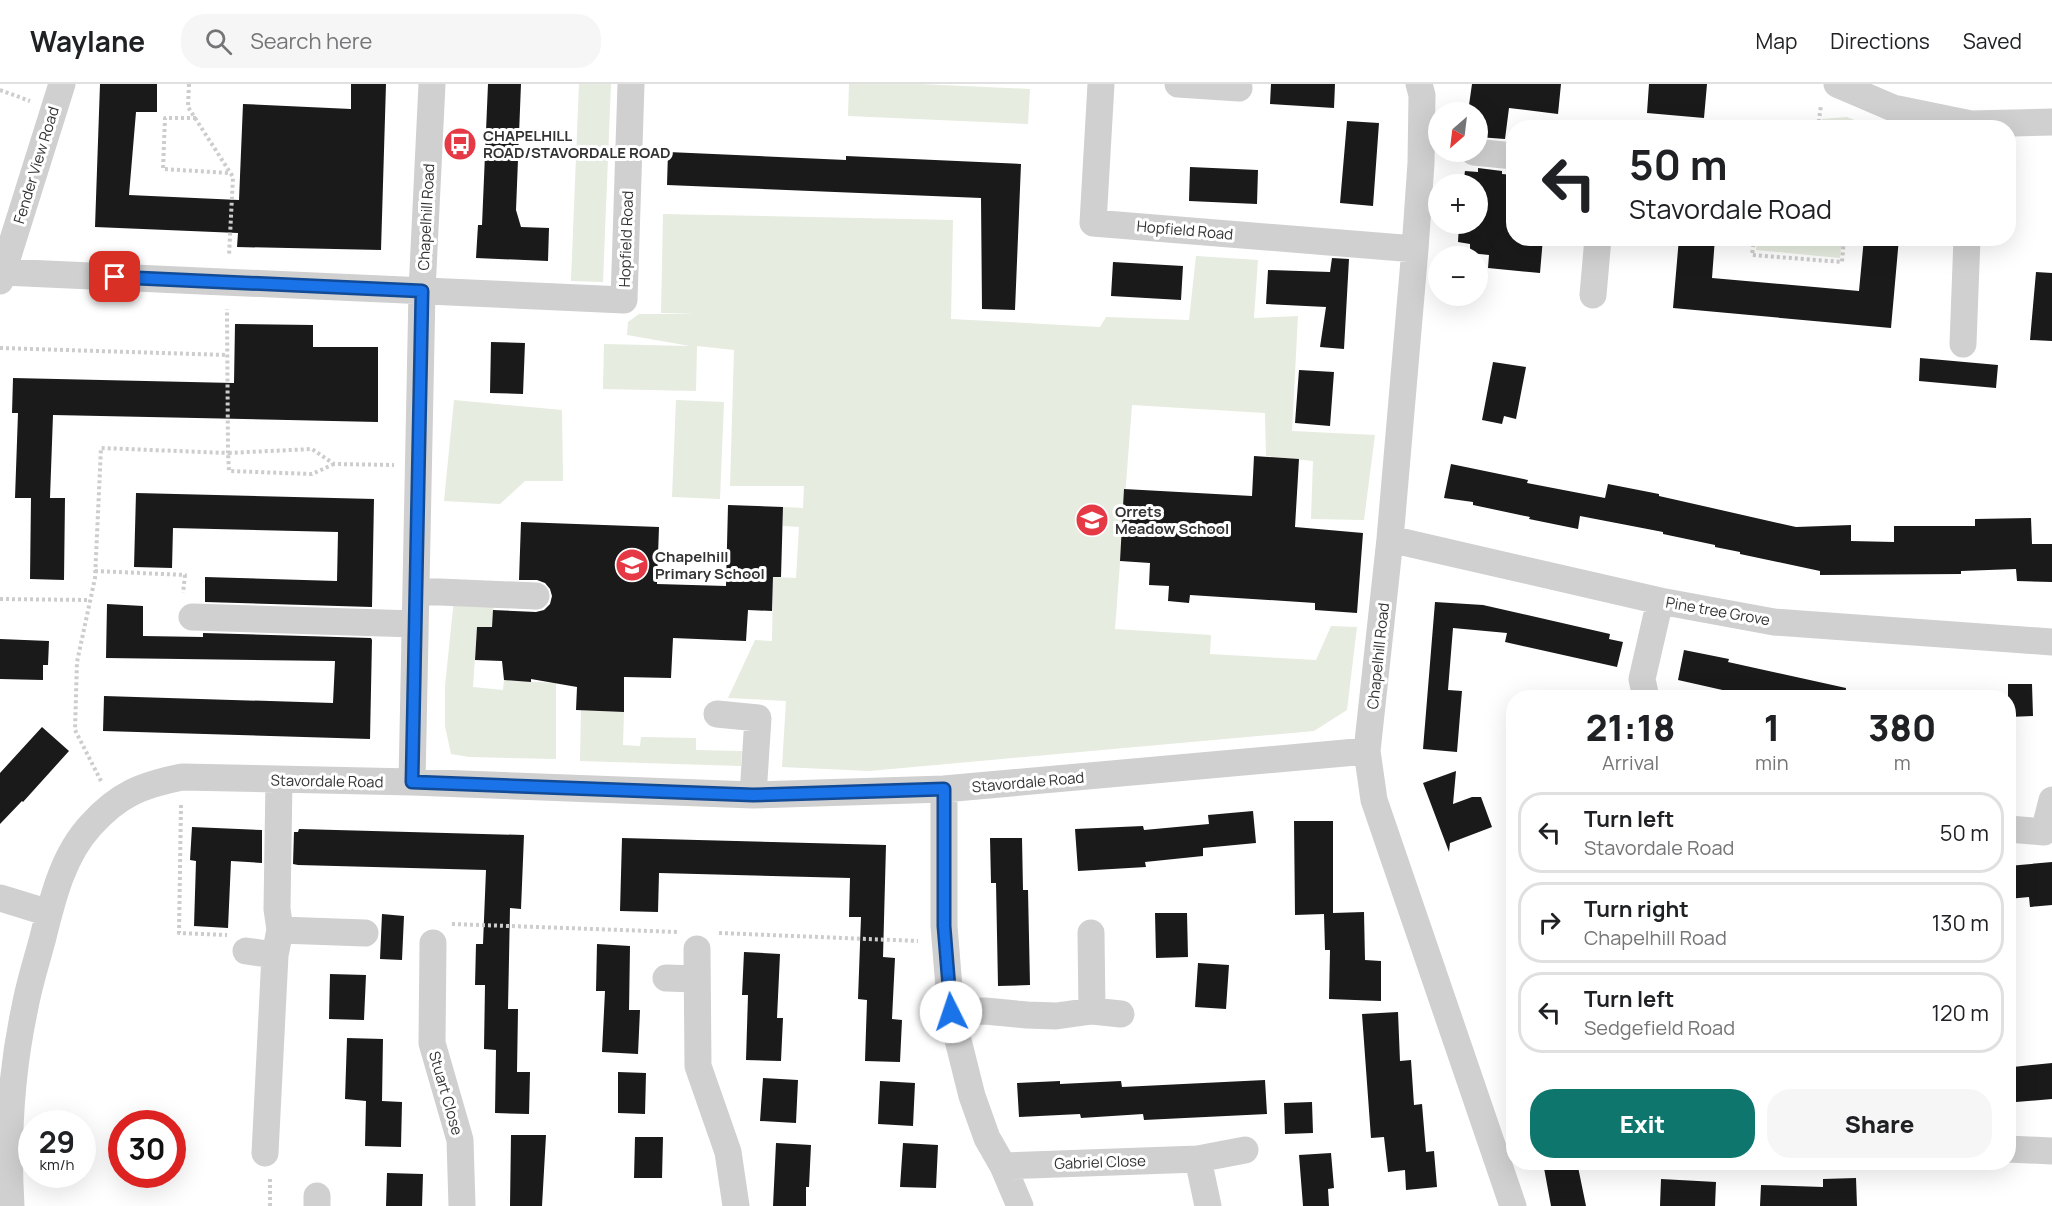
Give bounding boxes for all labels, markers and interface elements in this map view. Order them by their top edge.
search box [181,14,601,68]
text: Waylane [30,22,145,60]
icon: search [202,25,235,58]
text: Search here [250,26,372,56]
text: Map [1756,27,1797,55]
text: Directions [1830,27,1930,55]
text: Saved [1963,27,2022,55]
north arrow [1428,102,1488,162]
map controls [1428,102,1488,306]
street label: Fender View Road [8,104,64,226]
place label: CHAPELHILL ROAD/STAVORDALE ROAD [483,125,670,163]
bus stop icon: CHAPELHILL ROAD/STAVORDALE ROAD [442,126,478,162]
text: 50 m [1629,135,1727,193]
icon: left [1530,144,1608,222]
street label: Chapelhill Road [413,163,439,271]
button: + [1428,174,1488,234]
street label: Hopfield Road [614,190,638,288]
text: Stavordale Road [1629,190,1832,227]
street label: Hopfield Road [1136,215,1234,245]
button: − [1428,246,1488,306]
pin [89,251,140,302]
icon: arrive [98,260,131,293]
place label: Orrets Meadow School [1115,501,1229,539]
school or university icon: Orrets Meadow School [1074,502,1110,538]
place label: Chapelhill Primary School [655,546,765,584]
school or university icon: Chapelhill Primary School [614,547,650,583]
street label: Pine tree Grove [1664,592,1772,631]
street label: Chapelhill Road [1362,602,1394,710]
text: 21:18 [1586,703,1675,752]
text: 1 [1764,703,1780,752]
text: 380 [1868,703,1936,752]
text: Arrival [1602,749,1659,776]
text: min [1755,749,1789,776]
text: m [1894,749,1911,776]
street label: Stavordale Road [971,767,1085,797]
street label: Stavordale Road [270,770,384,792]
text: Turn left [1584,804,1674,834]
icon: left [1533,816,1566,849]
text: 50 m [1940,818,1989,848]
text: Stavordale Road [1584,834,1734,861]
text: Turn right [1584,894,1689,924]
icon: right [1533,906,1566,939]
text: 130 m [1932,908,1989,938]
text: Chapelhill Road [1584,924,1727,951]
position arrow [919,980,983,1044]
text: Turn left [1584,984,1674,1014]
icon: left [1533,996,1566,1029]
text: 120 m [1931,998,1989,1028]
text: Sedgefield Road [1584,1014,1735,1041]
street label: Stuart Close [424,1048,468,1138]
button: Exit [1530,1089,1755,1158]
button: Share [1767,1089,1992,1158]
speed limit sign: 30 [108,1110,186,1188]
text: 29 [39,1121,75,1162]
street label: Gabriel Close [1054,1150,1146,1174]
text: km/h [40,1154,74,1175]

